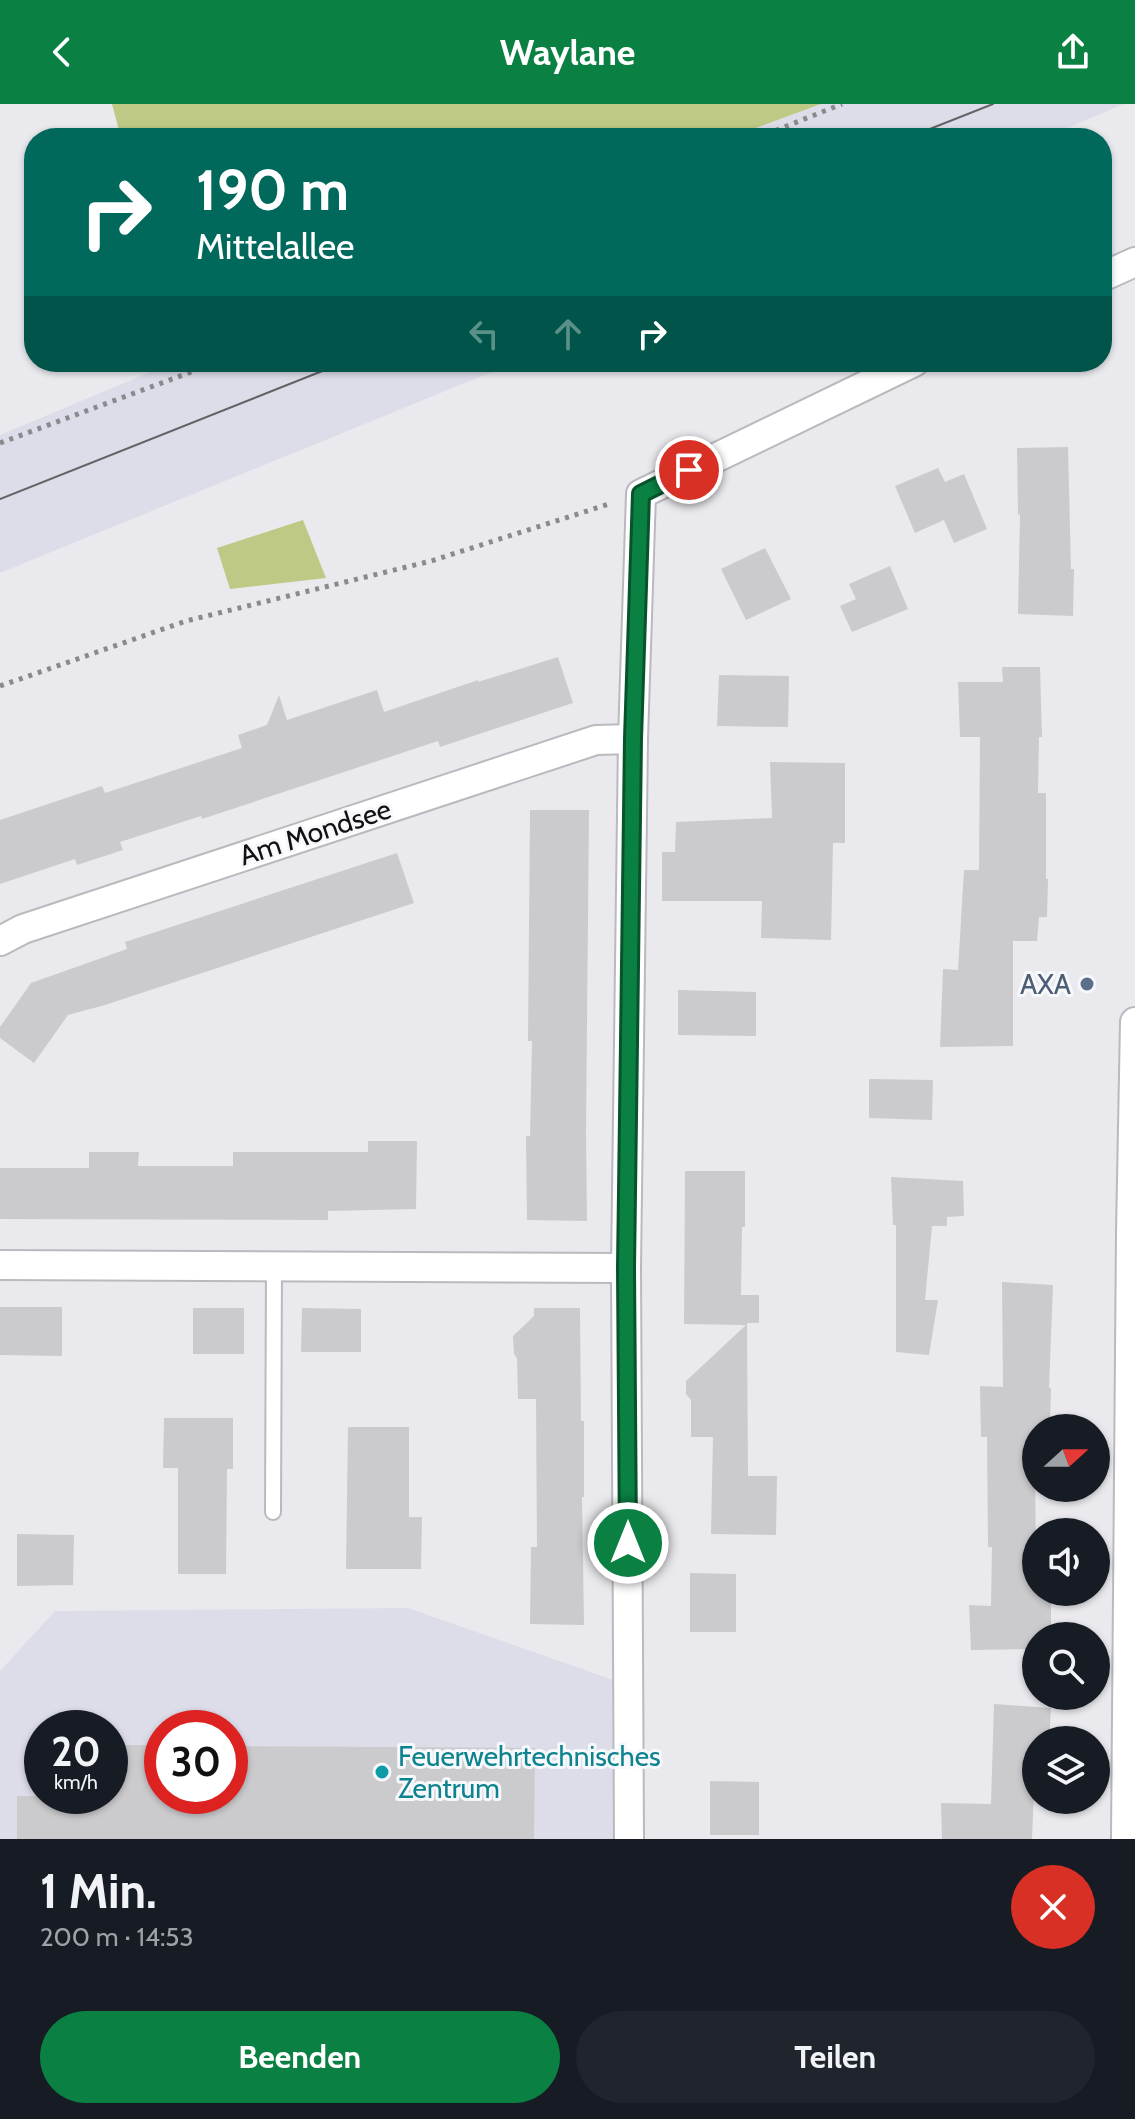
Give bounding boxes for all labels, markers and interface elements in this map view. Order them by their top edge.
icon: back [40,30,84,74]
text: Waylane [500,30,635,74]
icon: share [1051,30,1095,74]
text: 190 m [196,156,349,224]
icon: right [64,160,168,264]
text: Mittelallee [196,224,355,268]
icon: left [462,312,506,356]
icon: ahead [546,312,590,356]
icon: right [630,312,674,356]
pin [655,436,723,504]
icon: arrive [667,448,711,492]
street label: Am Mondsee [235,792,395,872]
place label: AXA [1020,967,1072,1001]
marker: AXA [1078,975,1096,993]
north arrow [1022,1414,1110,1502]
map controls [1022,1414,1110,1814]
position arrow [586,1501,670,1585]
button: sound [1022,1518,1110,1606]
button: search [1022,1622,1110,1710]
speed limit sign: 30 [144,1710,248,1814]
button: layers [1022,1726,1110,1814]
text: 20 [51,1727,101,1776]
place label: Feuerwehrtechnisches Zentrum [398,1739,661,1805]
marker: Feuerwehrtechnisches Zentrum [373,1763,391,1781]
text: km/h [54,1770,98,1794]
text: 1 Min. [40,1862,157,1920]
button: close [1011,1865,1095,1949]
text: 200 m · 14:53 [40,1921,194,1953]
button: Beenden [40,2011,560,2103]
button: Teilen [576,2011,1095,2103]

